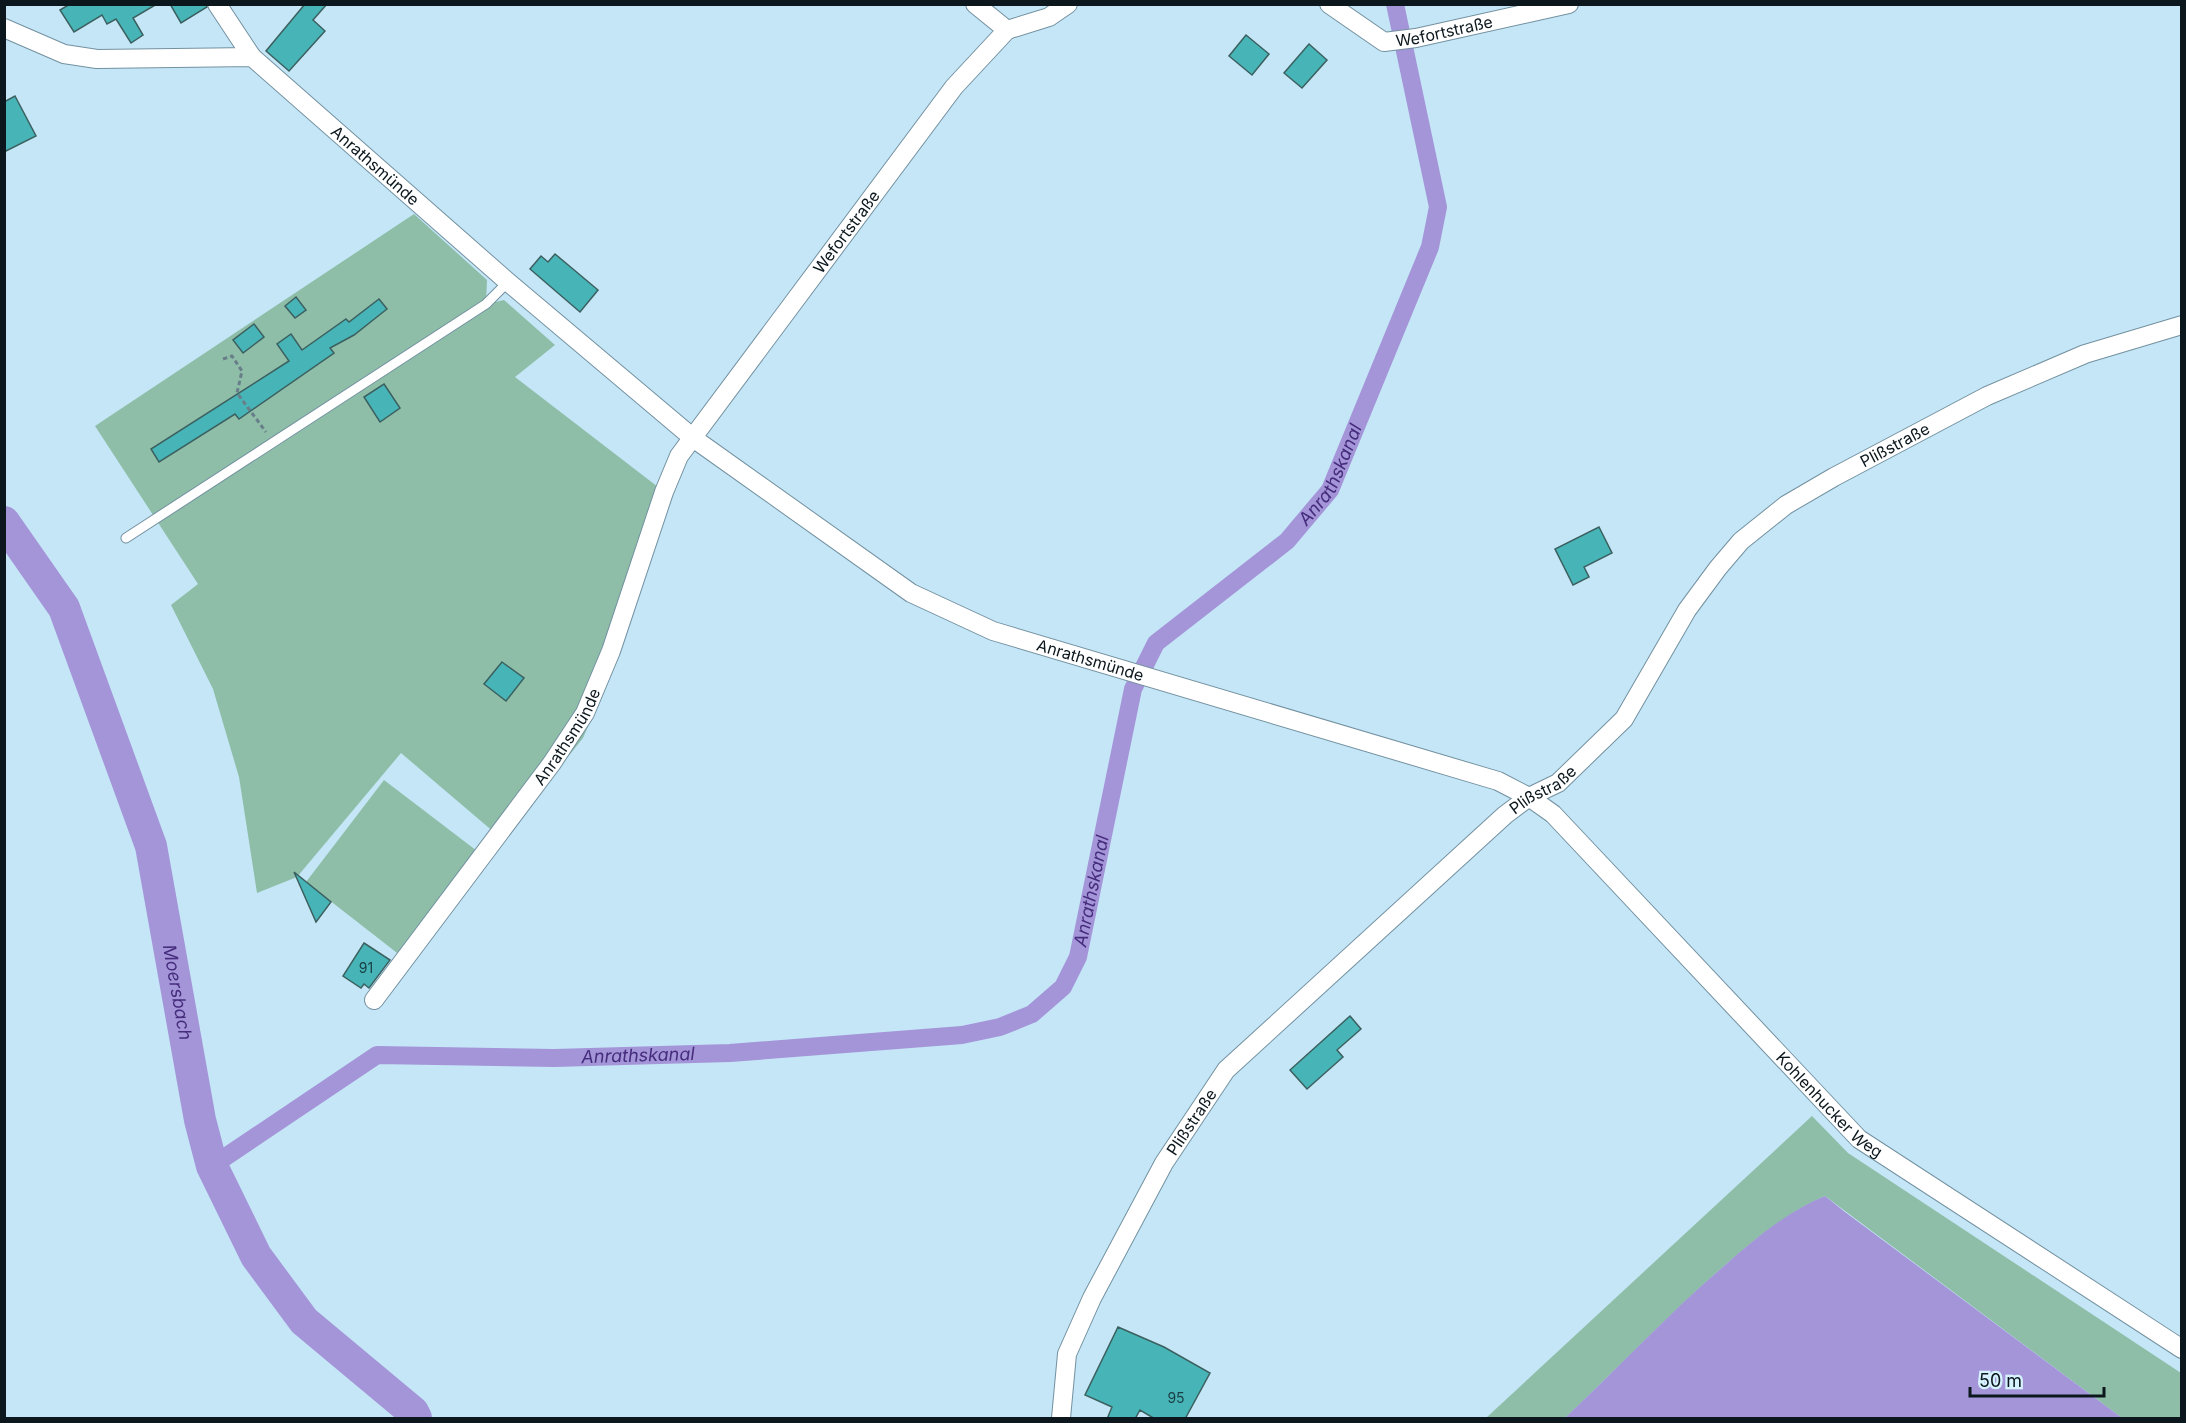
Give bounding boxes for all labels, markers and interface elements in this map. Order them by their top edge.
street label: Wefortstraße [1395,11,1494,50]
street label: Anrathsmünde [327,121,424,209]
street label: Wefortstraße [809,186,884,277]
street label: Plißstraße [1857,418,1933,471]
water label: Anrathskanal [1293,420,1366,530]
street label: Anrathsmünde [1034,635,1146,685]
street label: Anrathsmünde [529,685,604,789]
street label: Plißstraße [1505,761,1580,818]
water label: Anrathskanal [1069,833,1113,950]
water label: Moersbach [159,943,197,1042]
house number: 91 [359,959,373,976]
water label: Anrathskanal [580,1043,696,1067]
street label: Kohlenhucker Weg [1772,1048,1886,1162]
street label: Plißstraße [1162,1085,1221,1159]
scale bar [1970,1360,2104,1398]
text: 50 m [1979,1370,2022,1391]
house number: 95 [1167,1389,1185,1406]

